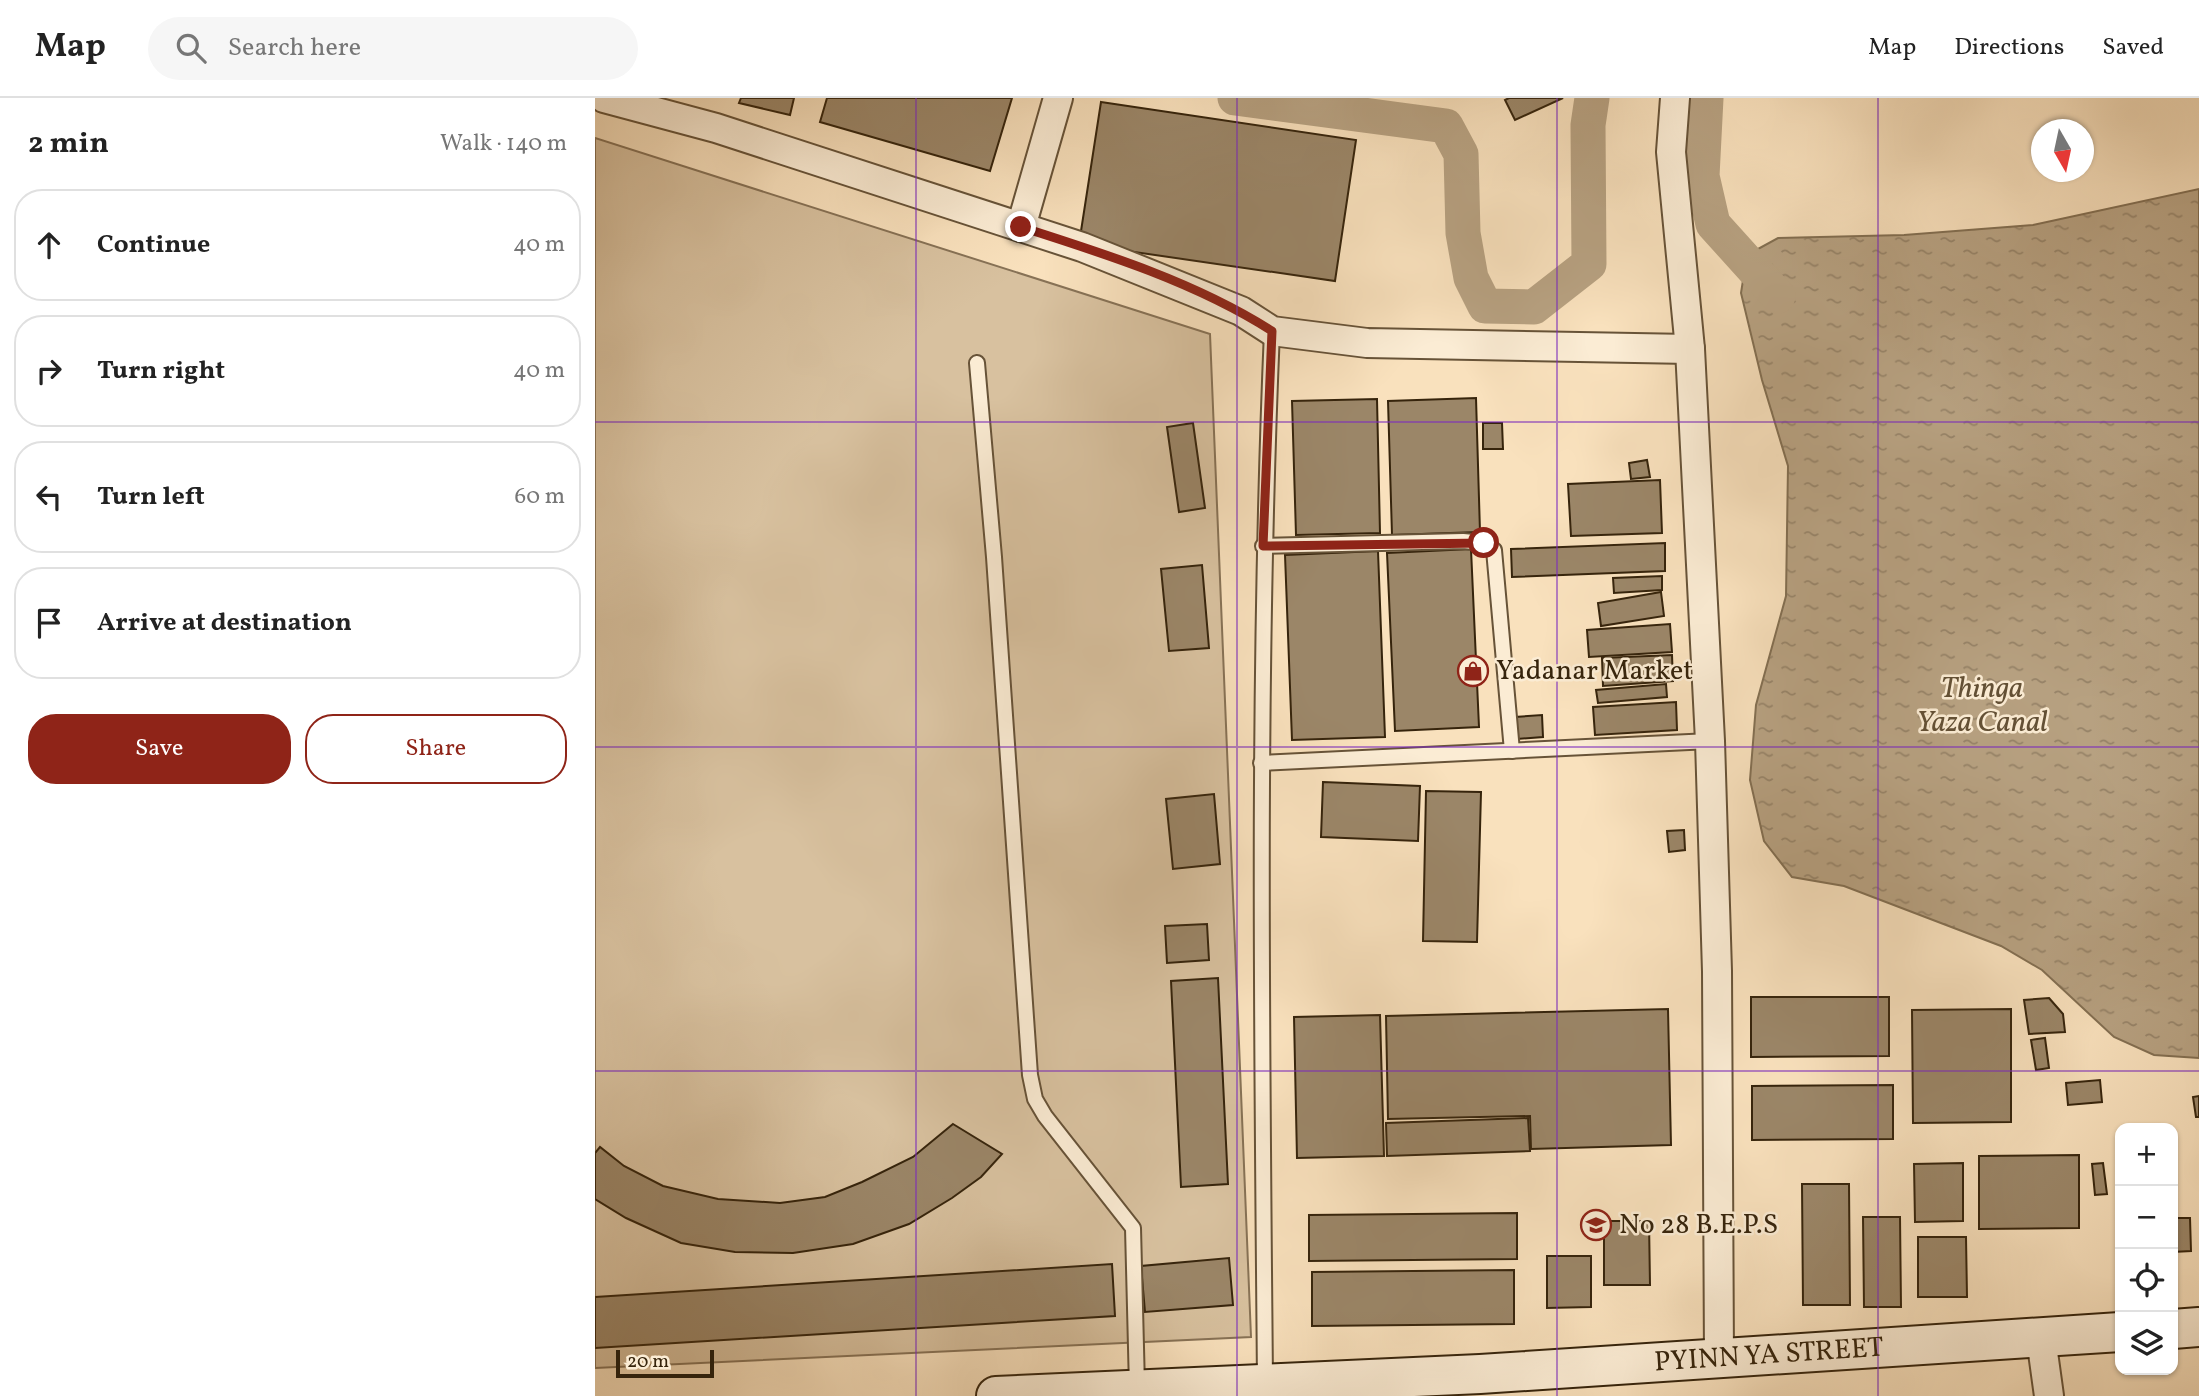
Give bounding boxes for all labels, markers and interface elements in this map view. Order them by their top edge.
search box [148,17,638,80]
text: Map [35,25,106,71]
icon: search [172,29,210,67]
text: Search here [228,30,361,66]
text: Map [1868,31,1916,65]
text: Directions [1954,31,2064,65]
text: Saved [2102,31,2164,65]
north arrow [2031,119,2094,182]
text: 2 min [28,123,109,165]
text: Walk · 140 m [440,128,567,160]
route end [1005,211,1036,242]
icon: ahead [30,226,68,264]
text: Continue [97,227,210,263]
text: 40 m [513,229,565,261]
icon: right [30,352,68,390]
text: Turn right [97,353,225,389]
text: 40 m [513,355,565,387]
icon: left [30,478,68,516]
text: Turn left [97,479,205,515]
text: 60 m [515,481,565,513]
route start [1468,527,1499,558]
icon: arrive [30,604,68,642]
text: Arrive at destination [97,605,352,641]
place label: Yadanar Market [1496,652,1693,691]
shop icon: Yadanar Market [1456,654,1490,688]
water label: Thinga Yaza Canal [1916,668,2048,744]
button: Save [28,714,291,784]
button: Share [305,714,567,784]
map controls [2115,1123,2178,1375]
button: + [2115,1123,2178,1186]
button: − [2115,1186,2178,1249]
place label: No 28 B.E.P.S [1619,1206,1778,1245]
school or university icon: No 28 B.E.P.S [1579,1208,1613,1242]
button: locate [2115,1249,2178,1312]
button: layers [2115,1312,2178,1375]
street label: PYINN YA STREET [1653,1328,1885,1382]
scale bar [616,1347,714,1379]
text: 20 m [627,1349,669,1375]

